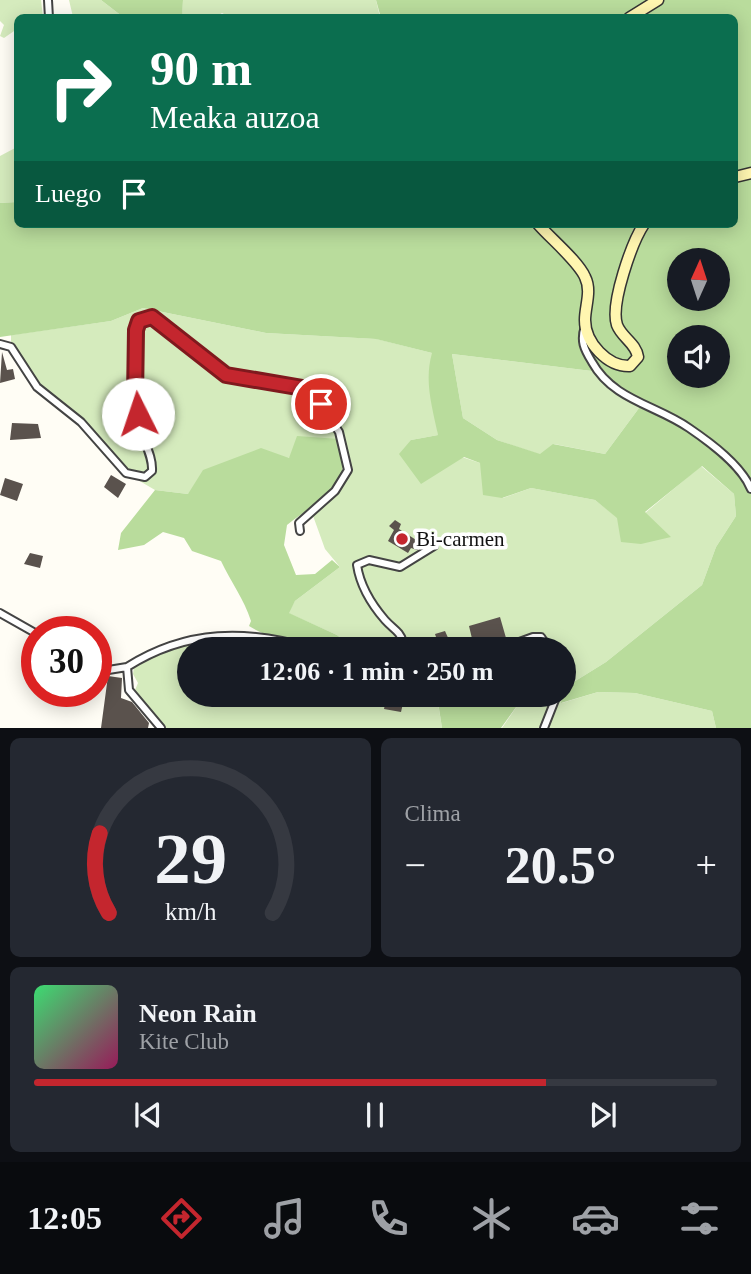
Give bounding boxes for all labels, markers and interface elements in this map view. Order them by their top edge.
text: 90 m [150,41,252,96]
icon: right [35,42,126,133]
text: Meaka auzoa [150,99,320,135]
icon: arrive [115,175,153,213]
text: Luego [35,179,101,208]
north arrow [667,248,730,312]
map controls [667,248,730,388]
button: sound [667,325,730,388]
pin [291,374,351,434]
position arrow [101,377,175,451]
icon: arrive [302,385,340,423]
place label: Bi-carmen [416,527,505,551]
marker: Bi-carmen [394,531,410,547]
speed limit sign: 30 [21,616,112,707]
text: 12:06 · 1 min · 250 m [260,657,494,686]
text: Clima [405,801,461,826]
text: 29 [154,819,227,900]
text: 20.5° [505,837,617,894]
text: − [405,844,426,886]
text: + [696,844,717,886]
text: km/h [165,898,216,925]
text: Neon Rain [139,999,257,1028]
text: Kite Club [139,1029,229,1054]
icon: previous [129,1096,167,1134]
icon: pause [356,1096,394,1134]
icon: next [584,1096,622,1134]
icon: directions [157,1194,206,1243]
icon: music [260,1194,309,1243]
icon: phone [364,1194,413,1243]
icon: climate [467,1194,516,1243]
icon: car [571,1194,620,1243]
icon: filters [675,1194,724,1243]
text: 12:05 [27,1200,102,1236]

